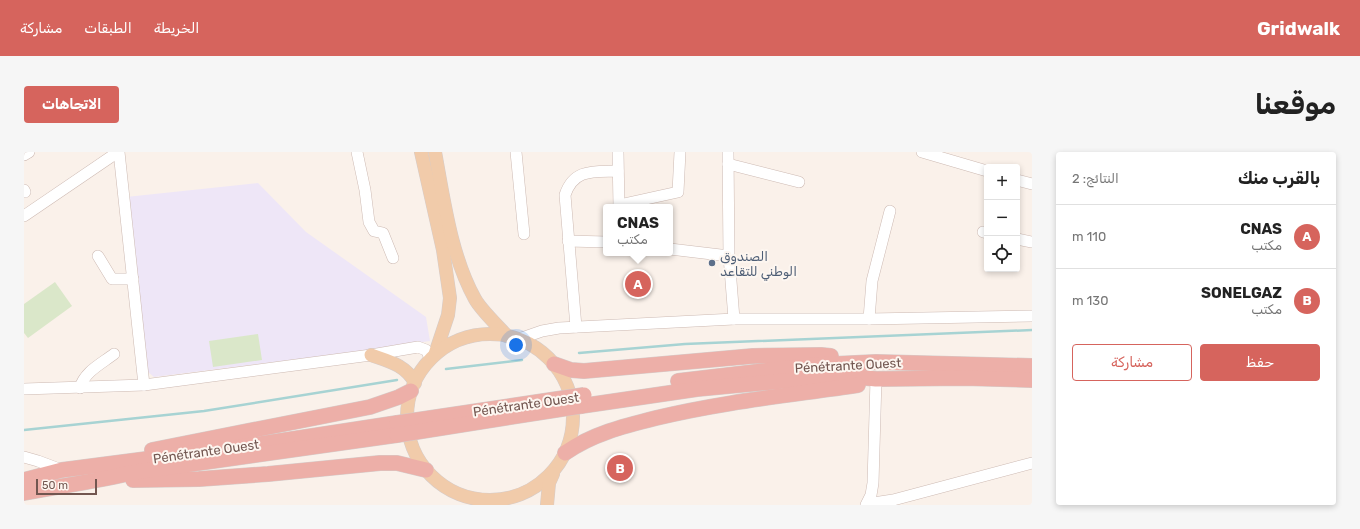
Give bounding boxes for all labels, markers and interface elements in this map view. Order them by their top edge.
text: Gridwalk [1257,17,1340,40]
text: مشاركة [20,20,62,37]
text: الطبقات [84,20,132,37]
text: الخريطة [154,20,199,37]
button: الاتجاهات [24,86,119,123]
text: موقعنا [1255,88,1336,121]
map controls [984,164,1020,272]
button: + [984,164,1020,200]
text: بالقرب منك [1238,168,1320,188]
text: النتائج: 2 [1072,171,1119,186]
button: − [984,200,1020,236]
popup [603,204,673,256]
text: CNAS [617,214,659,232]
text: CNAS [1240,220,1282,238]
text: 110 m [1072,229,1106,244]
text: A [1302,229,1312,244]
text: مكتب [617,232,648,247]
button: locate [984,236,1020,272]
text: مكتب [1251,238,1282,253]
place label: الصندوق الوطني للتقاعد [720,249,797,281]
marker: الصندوق الوطني للتقاعد [707,258,717,268]
pin: A [625,269,651,299]
text: SONELGAZ [1201,284,1282,302]
text: 130 m [1072,293,1108,308]
text: B [1302,293,1312,308]
text: مكتب [1251,302,1282,317]
your location [506,335,526,355]
button: مشاركة [1072,344,1192,381]
button: حفظ [1200,344,1320,381]
street label: Pénétrante Ouest [794,355,902,376]
street label: Pénétrante Ouest [472,390,580,419]
street label: Pénétrante Ouest [152,437,260,466]
pin: B [607,453,633,483]
scale bar [36,477,97,496]
text: 50 m [42,479,68,492]

